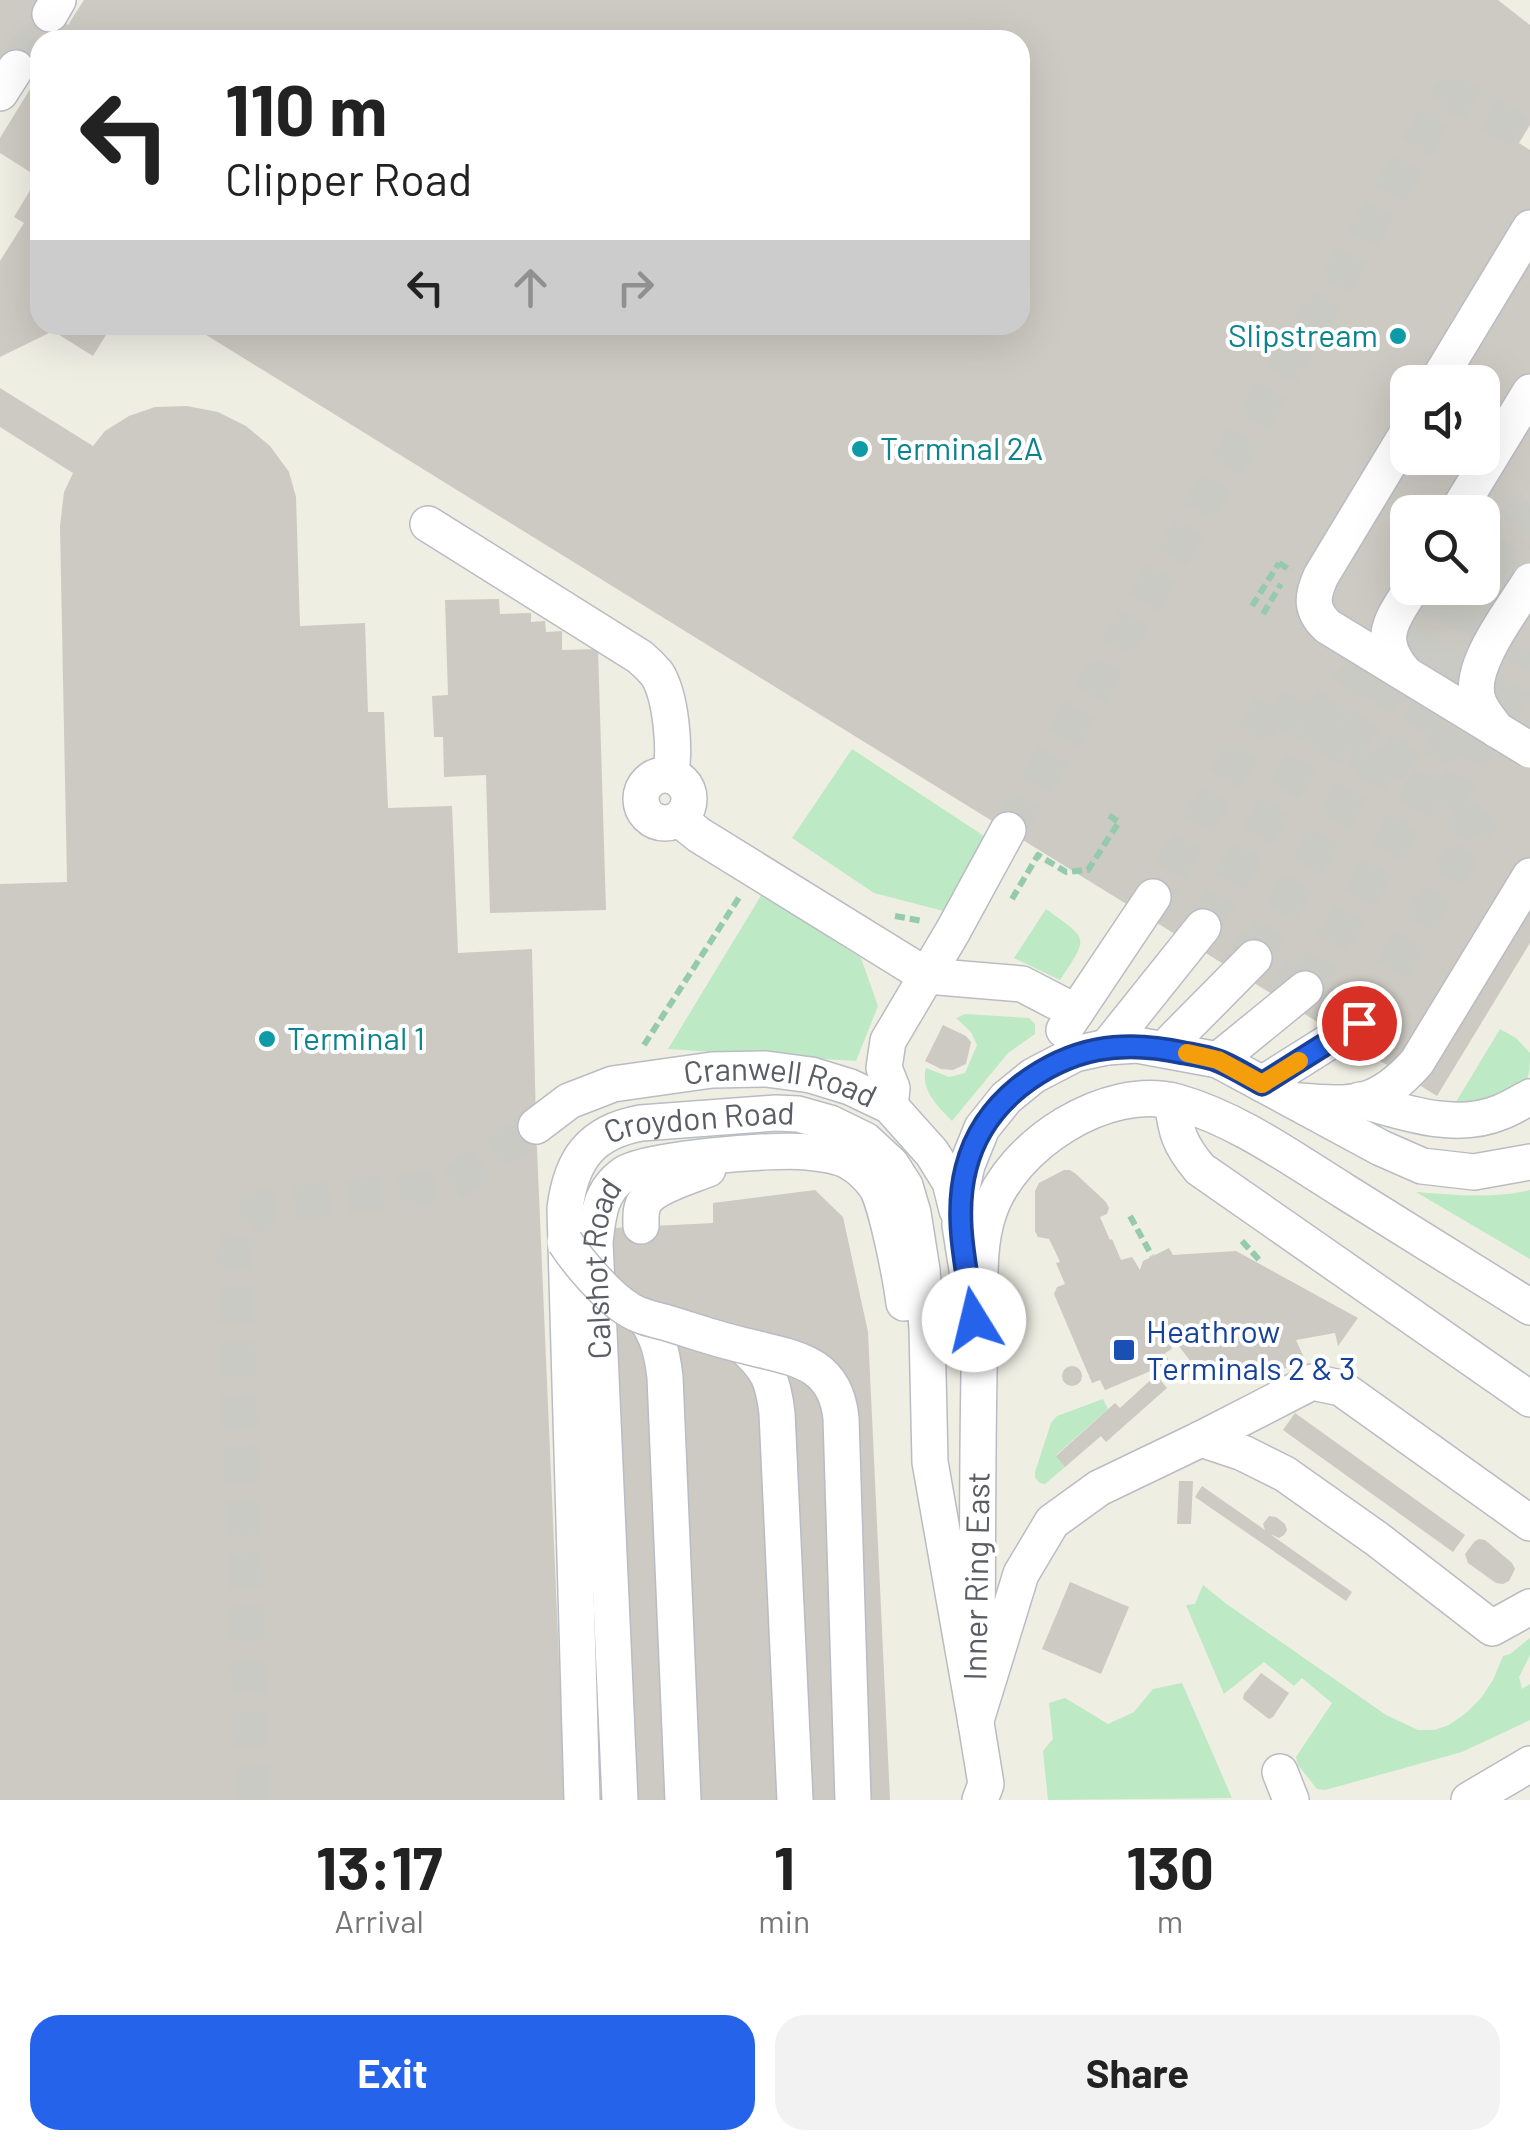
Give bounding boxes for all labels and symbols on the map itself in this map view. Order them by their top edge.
place label: Slipstream [1228,315,1378,353]
marker: Slipstream [1387,325,1409,347]
place label: Terminal 2A [880,428,1043,466]
marker: Terminal 2A [849,438,871,460]
pin [1317,981,1402,1066]
place label: Terminal 1 [287,1018,425,1056]
marker: Terminal 1 [256,1028,278,1050]
street label: Cranwell Road [681,1048,884,1114]
street label: Croydon Road [597,1092,796,1150]
street label: Calshot Road [573,1170,628,1360]
position arrow [922,1268,1026,1372]
place label: Heathrow Terminals 2 & 3 [1146,1311,1356,1386]
marker: Heathrow Terminals 2 & 3 [1111,1337,1137,1363]
street label: Inner Ring East [954,1471,996,1681]

